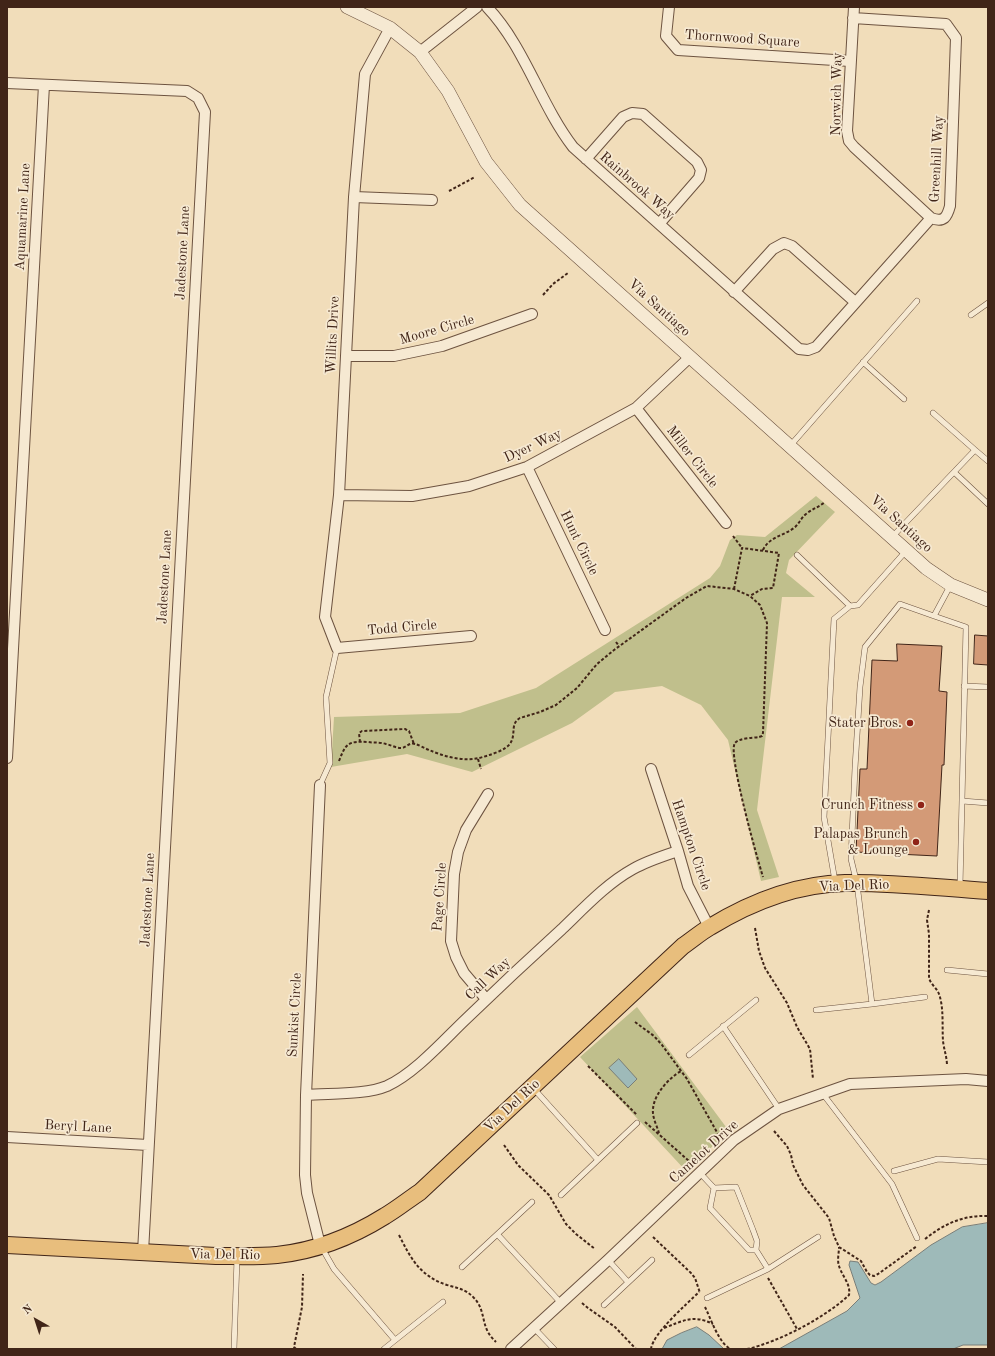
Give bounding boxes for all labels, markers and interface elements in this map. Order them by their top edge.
street label: Thornwood Square [684,27,800,51]
street label: Norwich Way [828,52,846,136]
street label: Greenhill Way [926,115,948,203]
street label: Rainbrook Way [596,149,678,223]
street label: Aquamarine Lane [12,163,34,271]
street label: Jadestone Lane [172,205,194,301]
street label: Via Santiago [624,276,694,340]
street label: Willits Drive [323,296,343,374]
street label: Moore Circle [398,311,476,349]
street label: Miller Circle [662,423,722,491]
street label: Dyer Way [501,425,565,467]
street label: Via Santiago [866,492,936,556]
street label: Hunt Circle [556,508,602,578]
street label: Jadestone Lane [154,529,176,625]
street label: Todd Circle [367,617,437,639]
place label: Stater Bros. [828,715,902,731]
marker: Stater Bros. [905,718,915,728]
street label: Hampton Circle [668,797,714,893]
place label: Crunch Fitness [821,797,913,813]
marker: Crunch Fitness [916,800,926,810]
place label: Palapas Brunch & Lounge [813,826,908,858]
marker: Palapas Brunch & Lounge [911,837,921,847]
street label: Jadestone Lane [137,852,159,948]
street label: Page Circle [429,862,451,932]
street label: Via Del Rio [818,876,890,896]
street label: Call Way [462,954,514,1004]
street label: Sunkist Circle [284,972,306,1058]
street label: Via Del Rio [480,1076,544,1136]
street label: Beryl Lane [44,1117,112,1137]
street label: Camelot Drive [666,1117,742,1187]
street label: Via Del Rio [190,1246,260,1264]
north arrow [16,1300,56,1340]
text: N [21,1303,35,1317]

